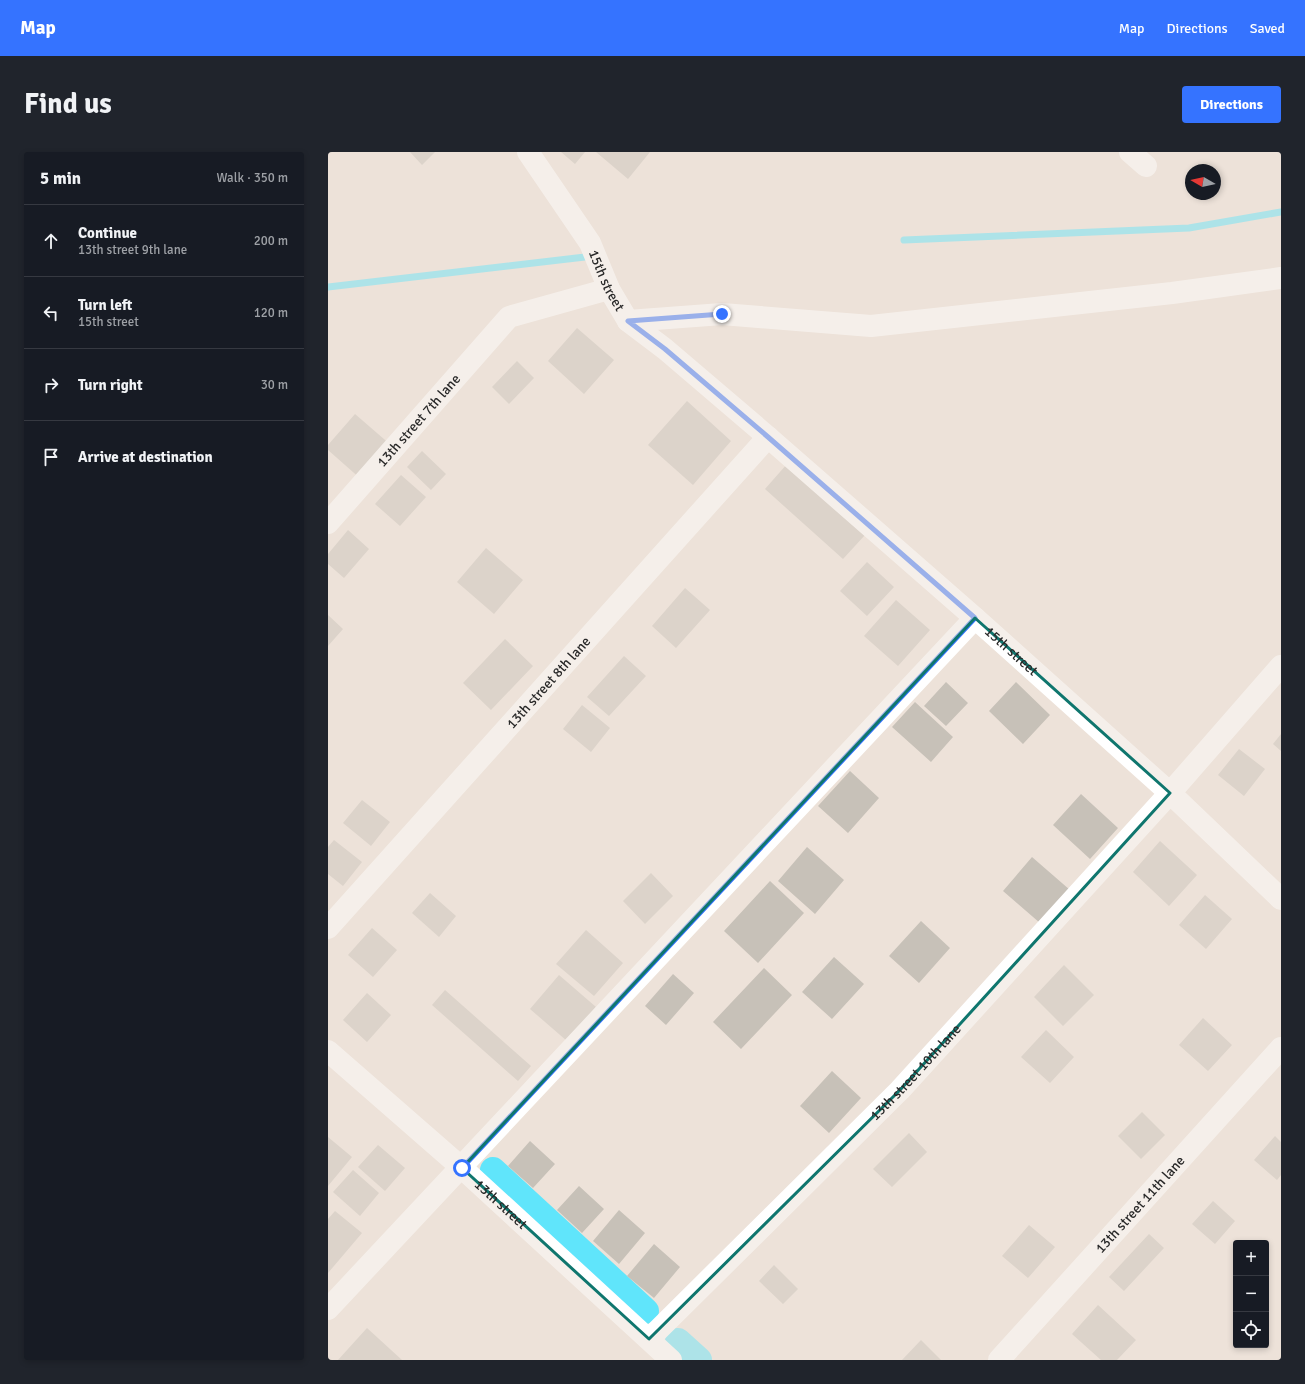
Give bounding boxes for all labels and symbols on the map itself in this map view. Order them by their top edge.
north arrow [1185,164,1221,200]
street label: 15th street [585,247,629,314]
route end [713,305,731,323]
street label: 13th street 7th lane [373,370,464,470]
street label: 15th street [981,623,1042,679]
street label: 13th street 8th lane [503,633,594,732]
street label: 13th street 10th lane [866,1021,964,1124]
street label: 13th street 11th lane [1091,1152,1188,1256]
route start [453,1159,471,1177]
street label: 13th street [471,1175,531,1232]

